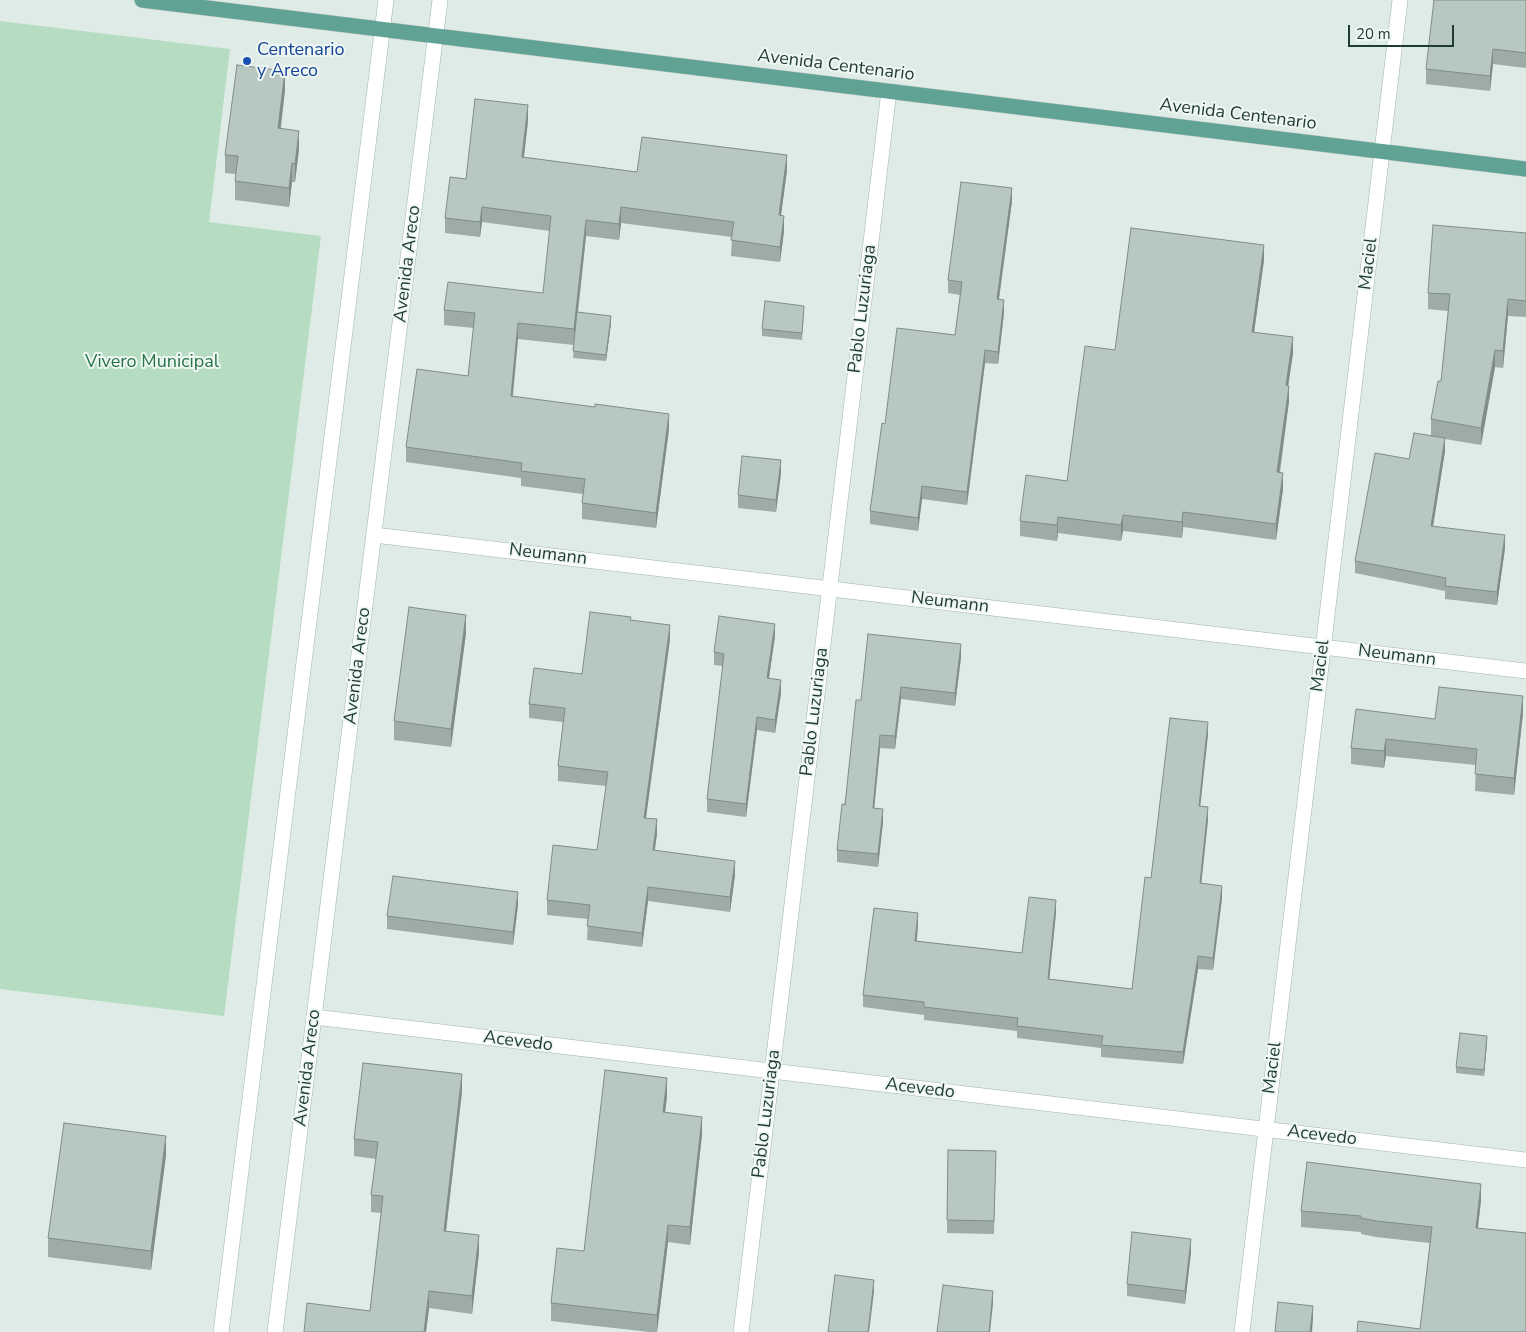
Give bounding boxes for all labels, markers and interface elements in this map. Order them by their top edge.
scale bar [1351,15,1457,47]
text: 20 m [1356,24,1391,44]
place label: Centenario y Areco [257,40,344,82]
street label: Avenida Centenario [756,46,916,86]
marker: Centenario y Areco [241,55,253,67]
street label: Avenida Centenario [1158,95,1318,135]
street label: Avenida Areco [390,204,426,324]
street label: Maciel [1355,237,1383,291]
street label: Pablo Luzuriaga [844,244,882,374]
park label: Vivero Municipal [85,352,219,374]
street label: Neumann [508,540,588,570]
street label: Neumann [910,588,990,618]
street label: Avenida Areco [340,606,376,726]
street label: Maciel [1307,639,1335,693]
street label: Neumann [1357,641,1437,671]
street label: Pablo Luzuriaga [796,647,834,777]
street label: Avenida Areco [290,1008,326,1128]
street label: Acevedo [482,1027,554,1057]
street label: Maciel [1259,1041,1287,1095]
street label: Pablo Luzuriaga [748,1049,786,1179]
street label: Acevedo [884,1074,956,1104]
street label: Acevedo [1286,1121,1358,1151]

